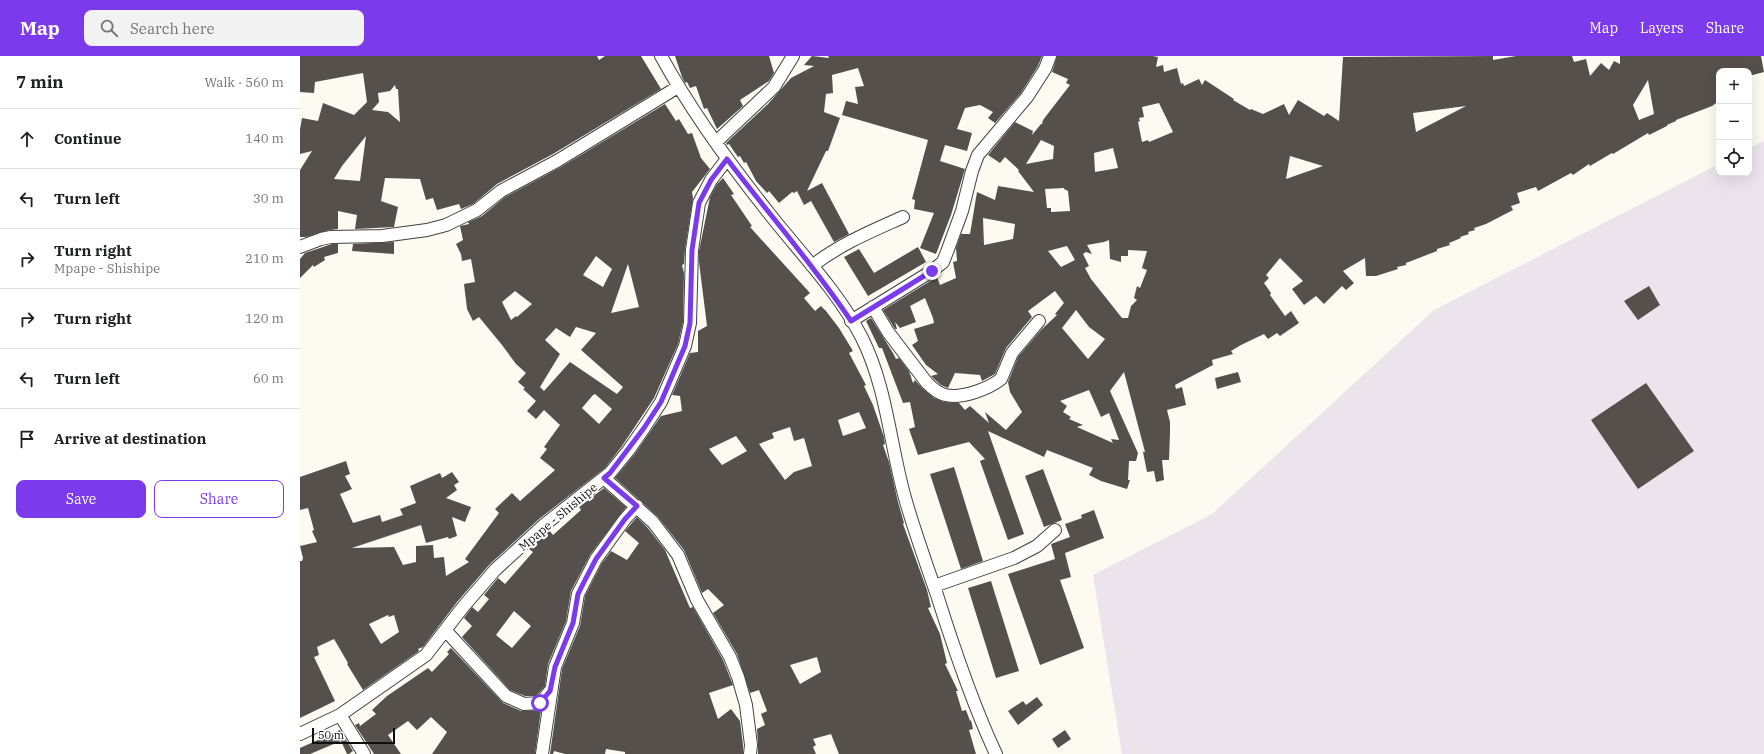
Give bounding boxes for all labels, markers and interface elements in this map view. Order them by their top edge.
search box [84,10,364,46]
text: Map [20,16,60,40]
icon: search [98,17,120,39]
text: Search here [130,19,214,38]
text: Map [1590,19,1618,37]
text: Layers [1640,19,1684,37]
text: Share [1706,19,1744,37]
map controls [1716,68,1752,176]
button: + [1716,68,1752,104]
text: 7 min [16,71,64,93]
text: Walk · 560 m [205,74,284,91]
button: − [1716,104,1752,140]
icon: ahead [16,128,38,150]
text: Continue [54,129,121,148]
text: 140 m [245,130,284,147]
button: locate [1716,140,1752,176]
icon: left [16,188,38,210]
text: Turn left [54,189,120,208]
text: 30 m [253,190,284,207]
text: Turn right [54,241,132,260]
icon: right [16,248,38,270]
text: 210 m [245,250,284,267]
text: Mpape - Shishipe [54,260,160,277]
route end [923,262,941,280]
icon: right [16,308,38,330]
text: Turn right [54,309,132,328]
text: 120 m [245,310,284,327]
icon: left [16,368,38,390]
text: Turn left [54,369,120,388]
text: 60 m [253,370,284,387]
icon: arrive [16,428,38,450]
text: Arrive at destination [54,429,206,448]
street label: Mpape - Shishipe [515,479,600,554]
button: Save [16,480,146,518]
button: Share [154,480,284,518]
route start [531,694,549,712]
scale bar [312,726,395,745]
text: 50 m [318,728,344,742]

